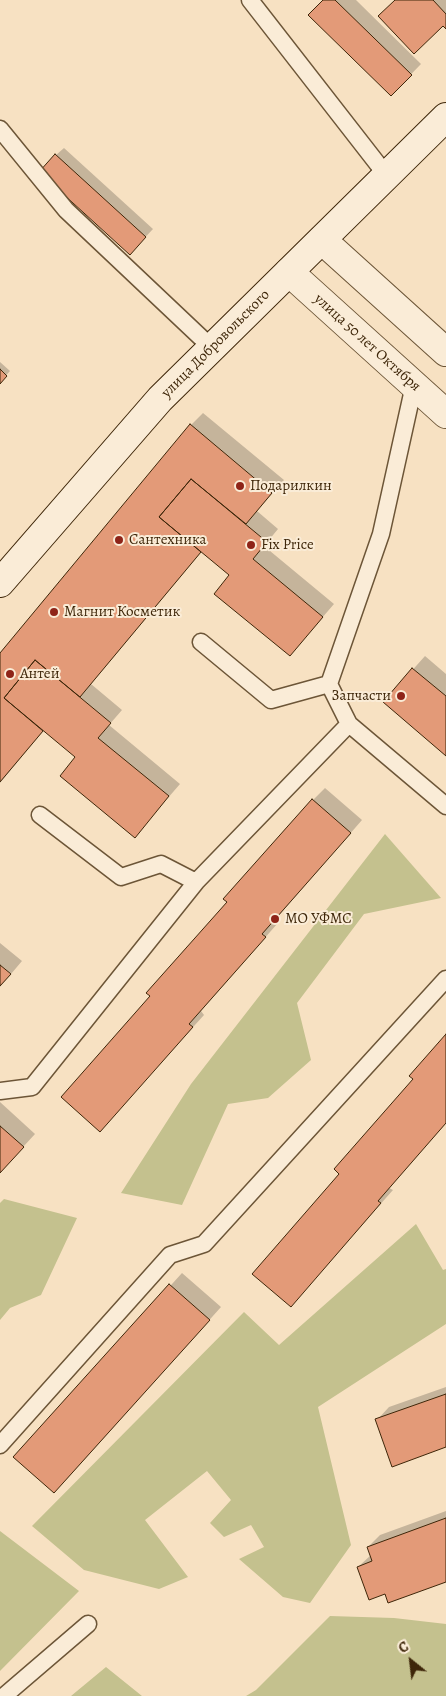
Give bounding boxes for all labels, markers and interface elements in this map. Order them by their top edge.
street label: улица Добровольского [158,286,274,402]
street label: улица 50 лет Октября [310,290,424,396]
place label: Подарилкин [250,477,332,495]
marker: Подарилкин [234,480,246,492]
place label: Сантехника [129,531,207,549]
marker: Сантехника [113,534,125,546]
place label: Fix Price [261,536,314,554]
marker: Fix Price [245,539,257,551]
place label: Магнит Косметик [64,603,180,621]
marker: Магнит Косметик [48,606,60,618]
place label: Антей [20,665,59,683]
marker: Антей [4,668,16,680]
place label: Запчасти [332,687,391,705]
marker: Запчасти [395,690,407,702]
place label: МО УФМС [285,910,352,928]
marker: МО УФМС [269,913,281,925]
north arrow [386,1636,436,1686]
text: С [395,1637,412,1658]

